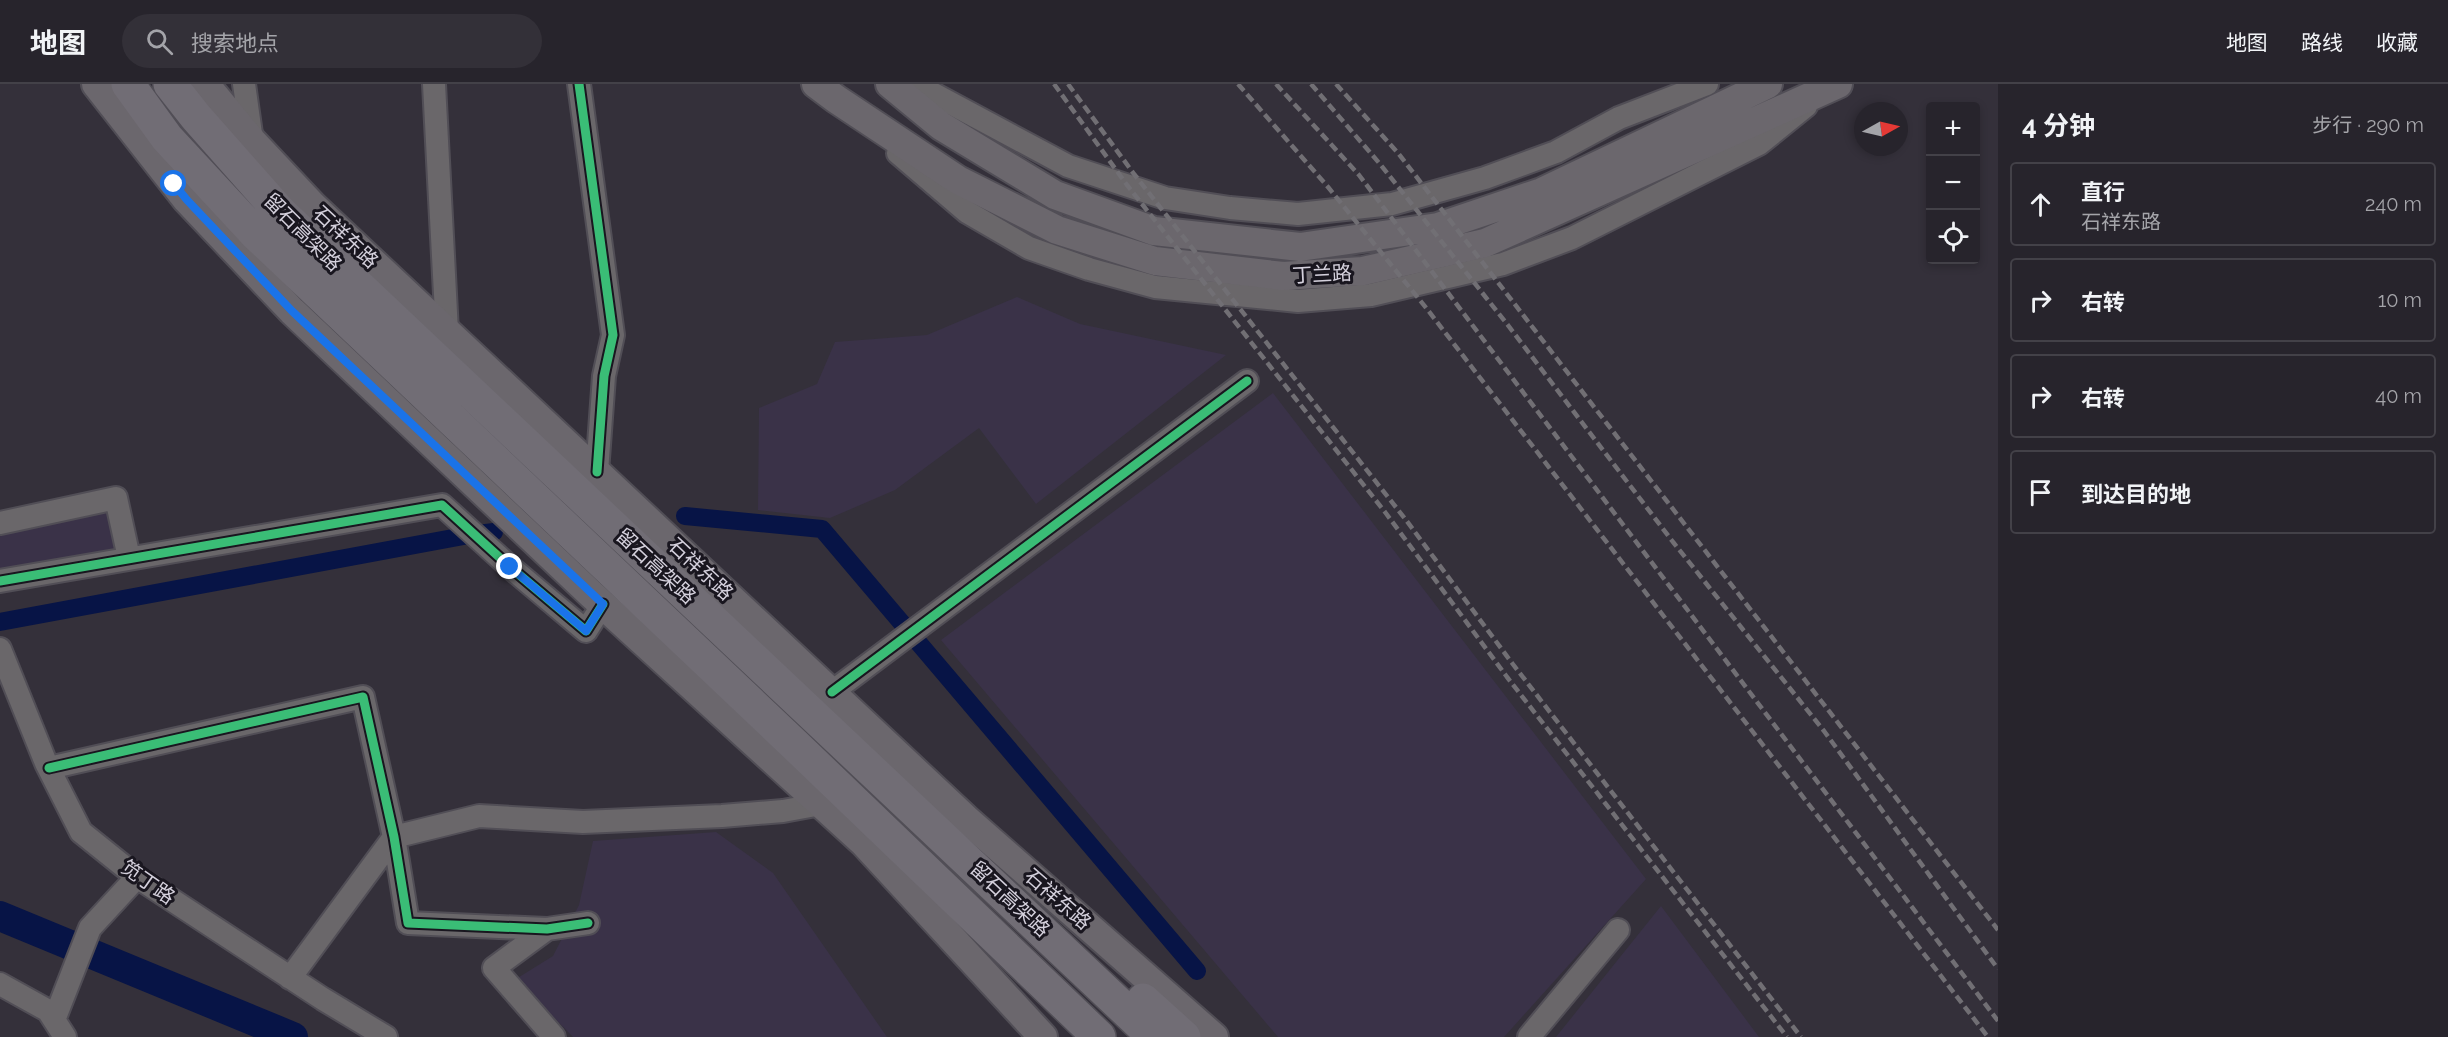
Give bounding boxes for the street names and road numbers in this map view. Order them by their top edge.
street label: 留石高架路 [259,188,347,276]
street label: 石祥东路 [309,201,383,273]
street label: 丁兰路 [1291,260,1353,288]
street label: 留石高架路 [611,523,701,609]
street label: 石祥东路 [664,533,738,605]
street label: 笕丁路 [117,855,179,909]
street label: 留石高架路 [965,856,1055,942]
street label: 石祥东路 [1020,864,1096,934]

